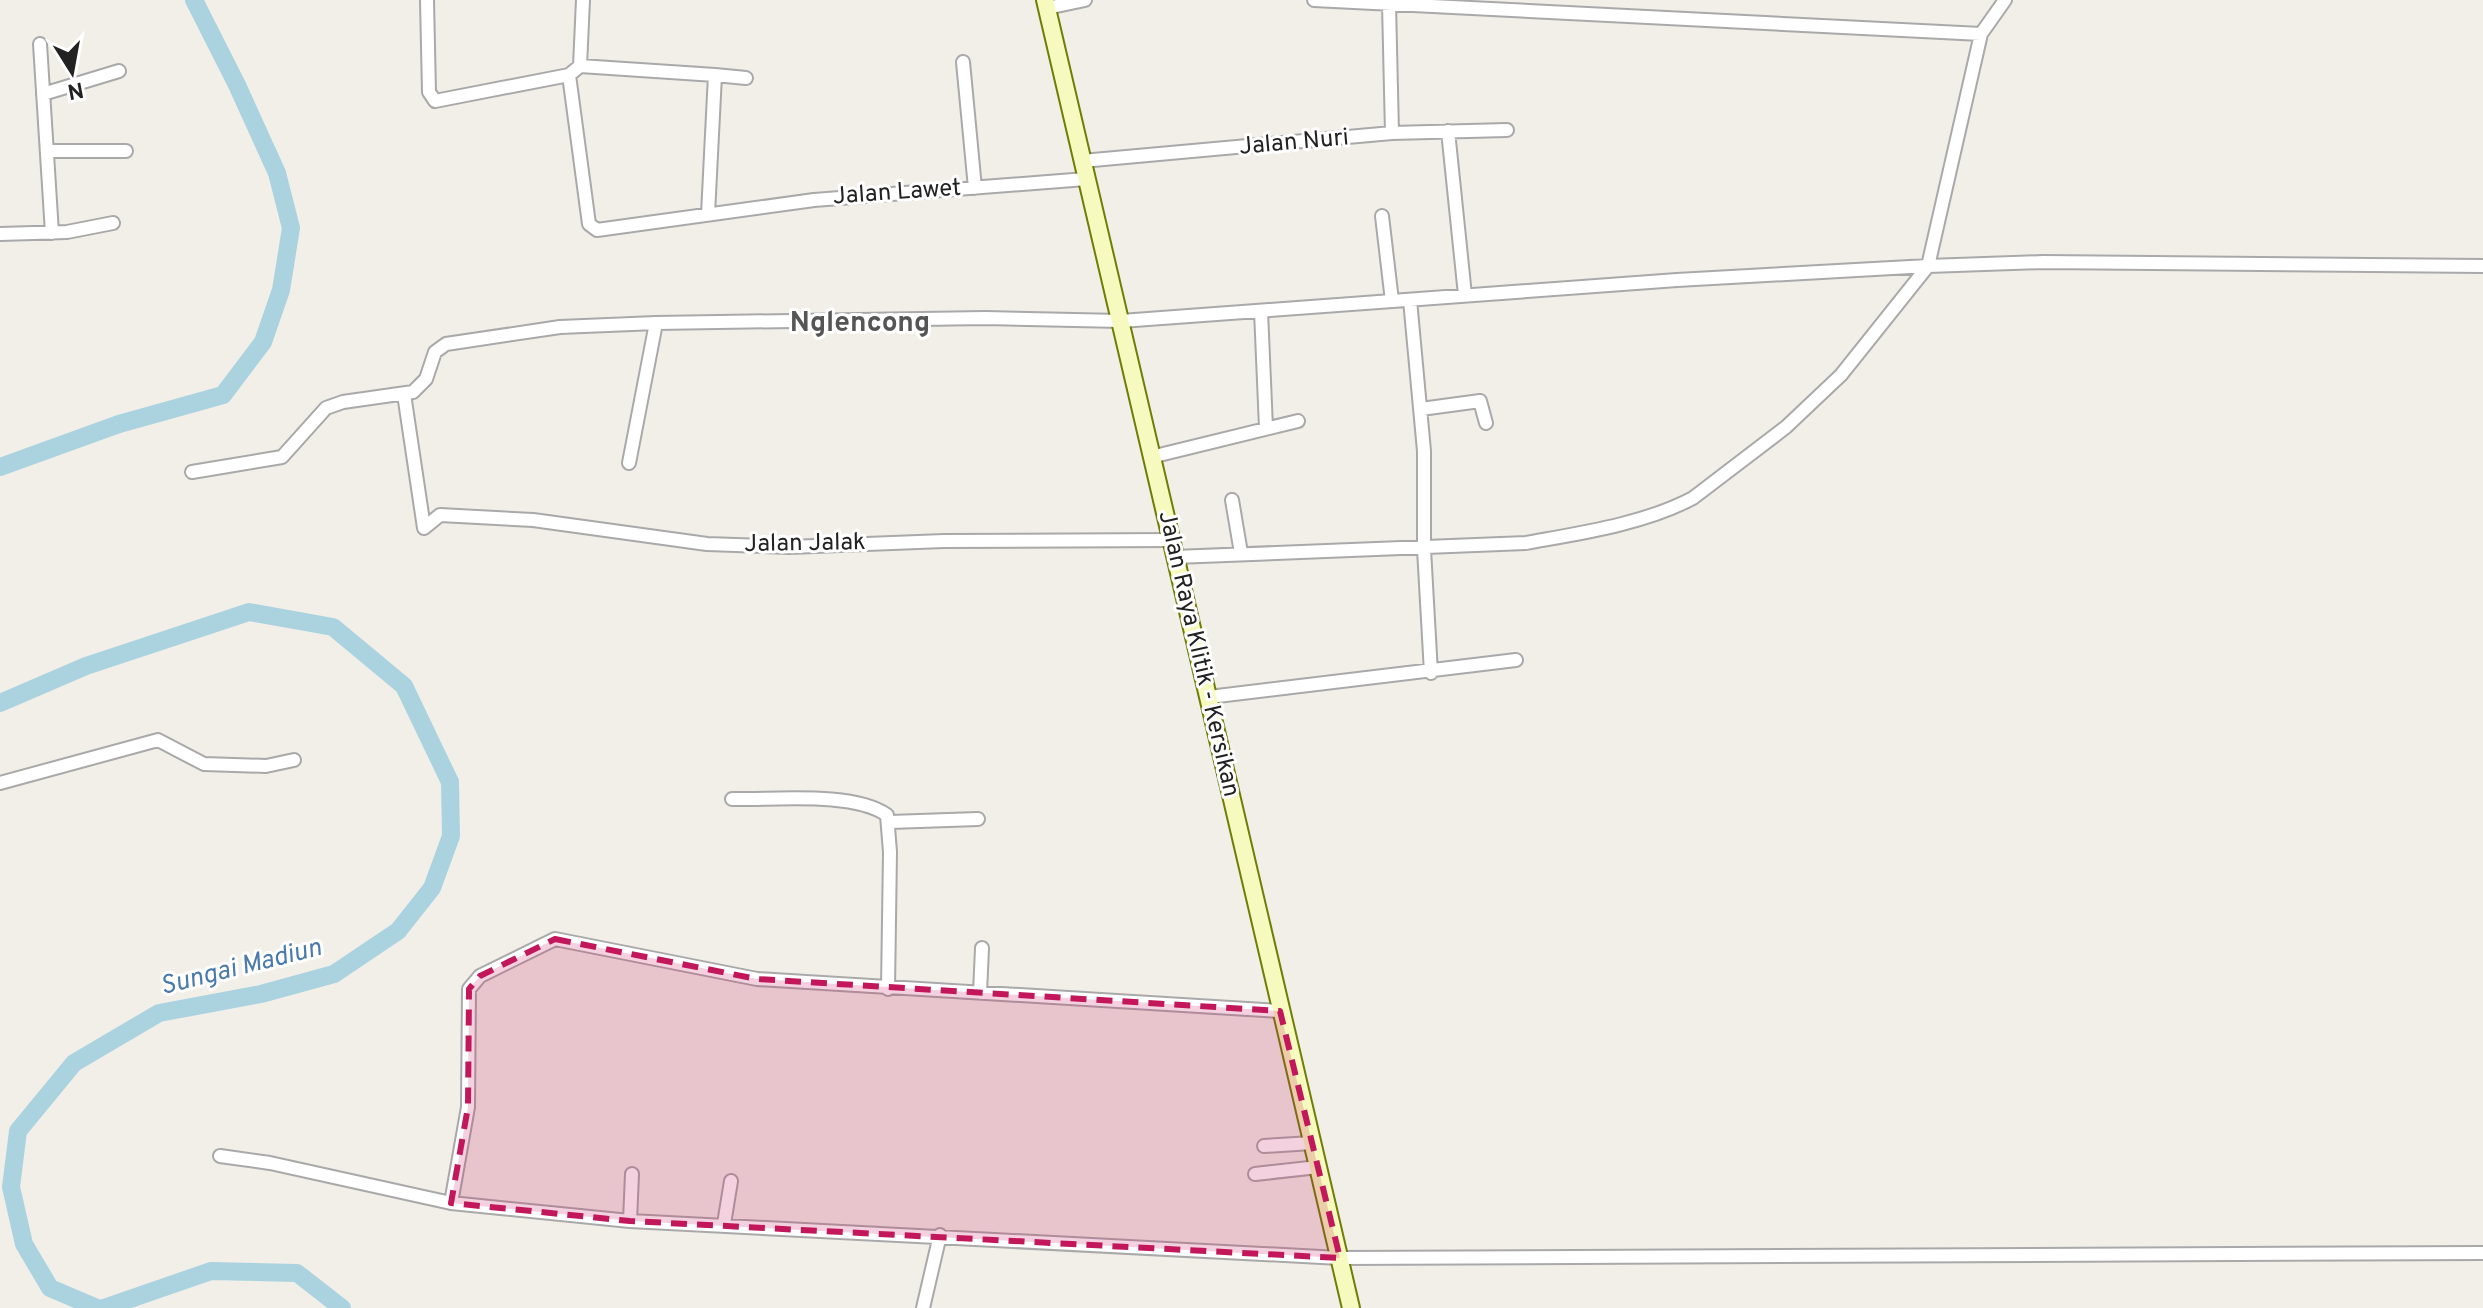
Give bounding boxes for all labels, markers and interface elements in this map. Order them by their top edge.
north arrow [32,32,112,112]
text: N [65,74,86,104]
street label: Jalan Nuri [1238,123,1350,163]
street label: Jalan Lawet [832,174,962,212]
district label: Nglencong [790,306,930,342]
street label: Jalan Raya Klitik - Kersikan [1150,508,1246,800]
street label: Jalan Jalak [744,528,866,560]
water label: Sungai Madiun [157,932,325,1004]

